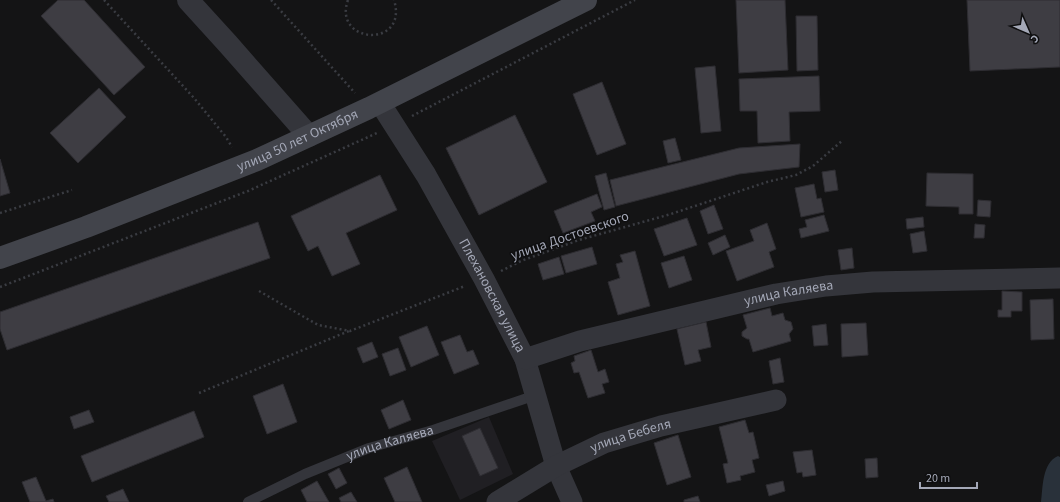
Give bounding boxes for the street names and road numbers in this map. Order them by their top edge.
street label: улица 50 лет Октября [234,104,362,177]
street label: улица Достоевского [508,206,632,266]
street label: Плехановская улица [454,235,530,356]
street label: улица Каляева [742,275,834,311]
street label: улица Бебеля [587,414,673,458]
street label: улица Каляева [343,420,436,466]

